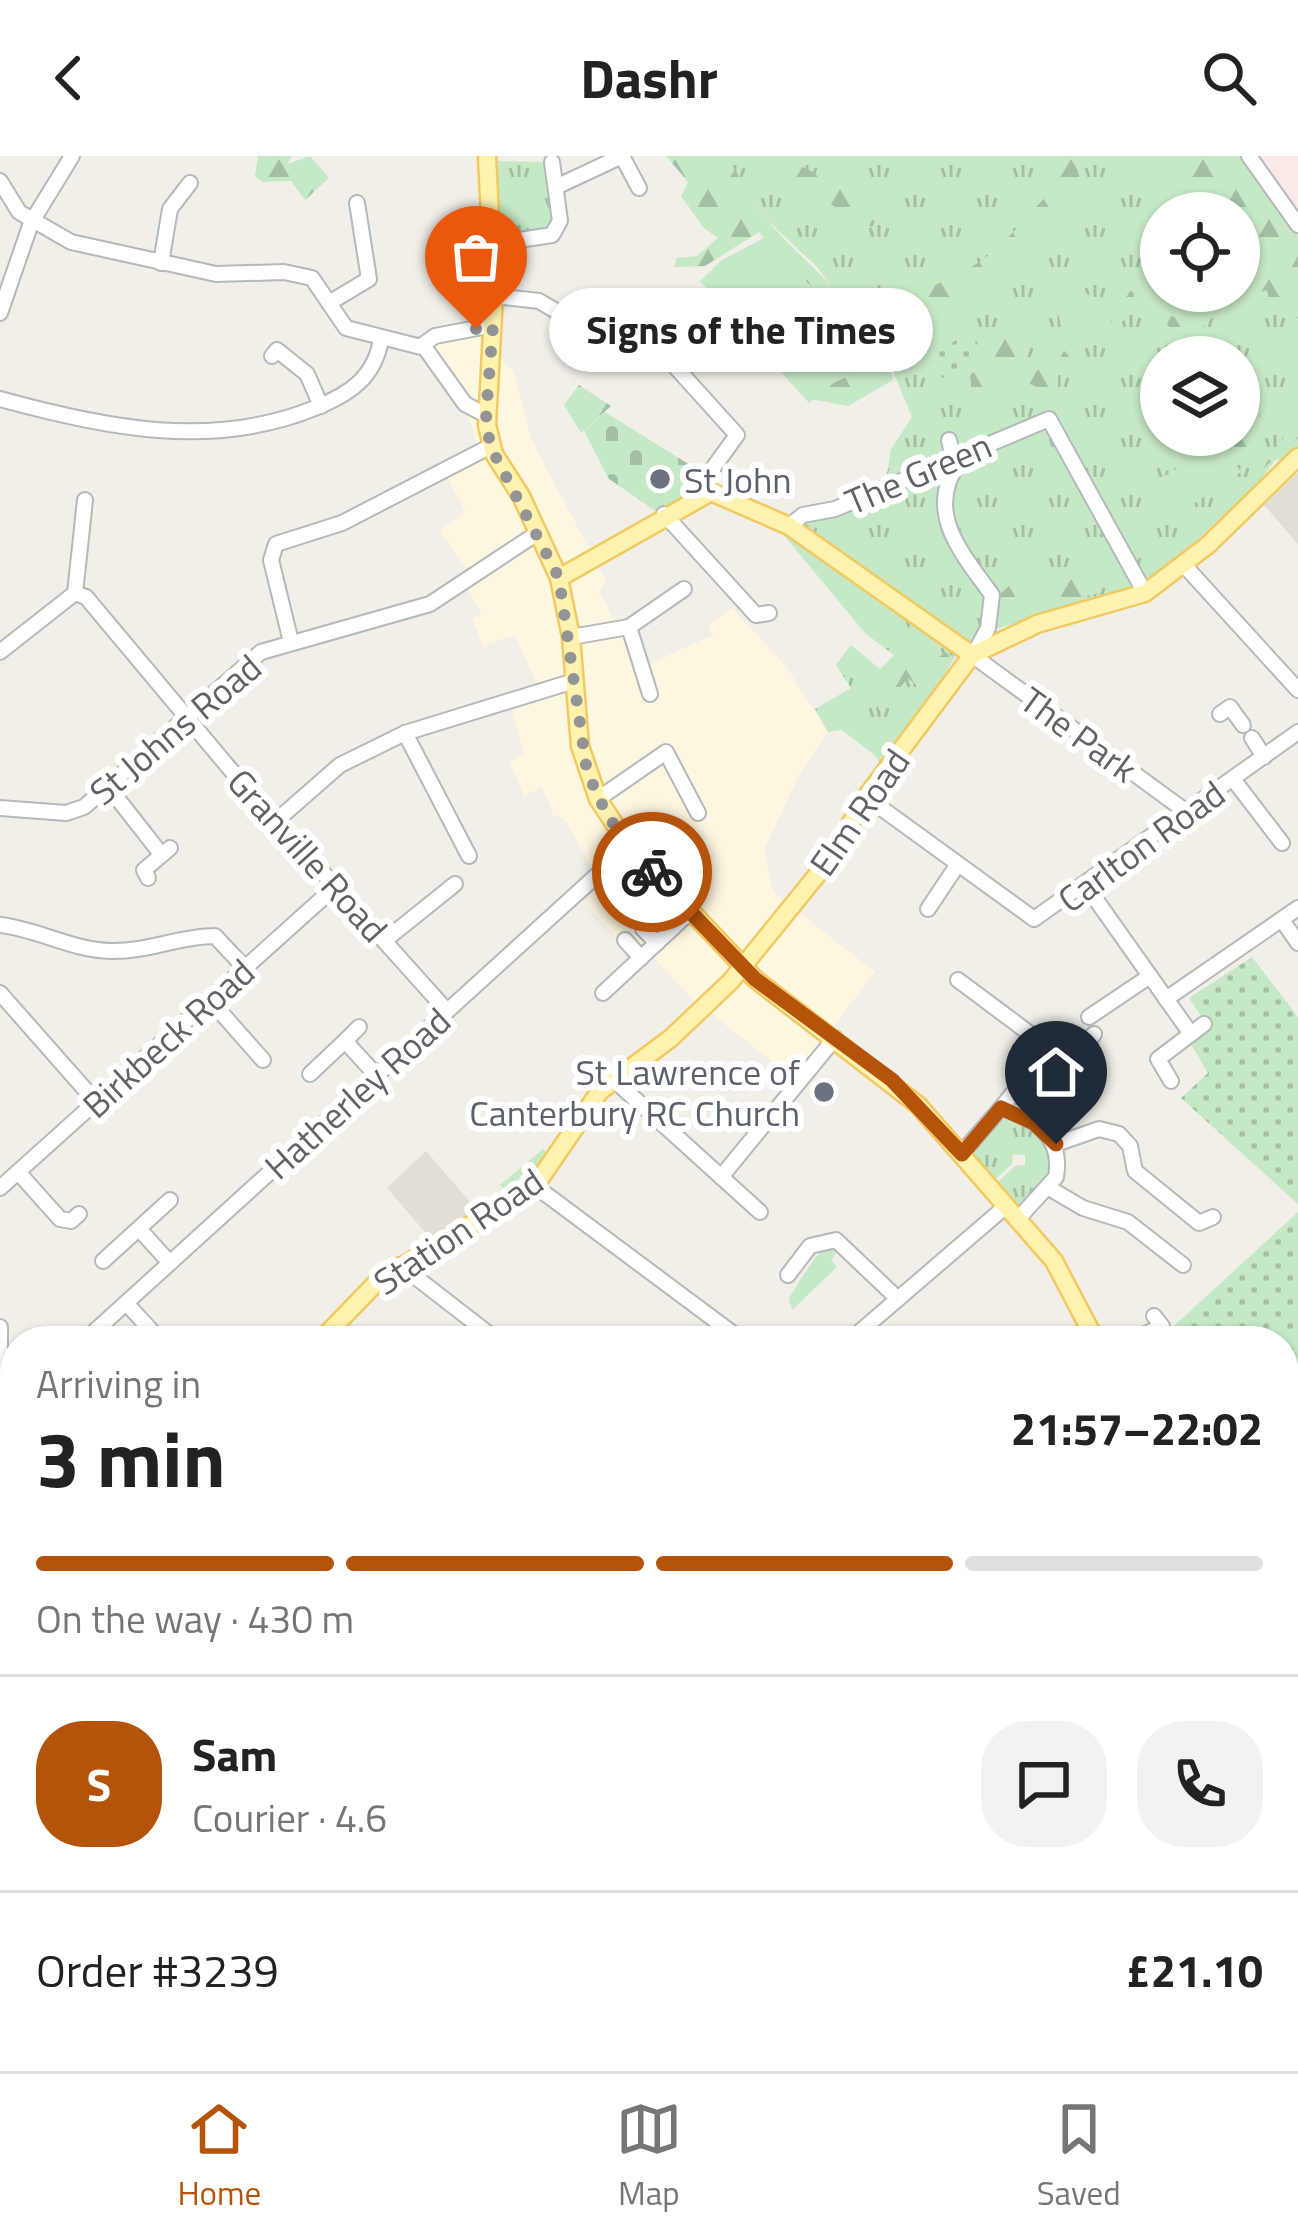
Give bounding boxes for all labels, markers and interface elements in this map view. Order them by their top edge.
text: Dashr [580,37,718,119]
icon: back [36,45,102,111]
icon: search [1196,45,1262,111]
map controls [1140,192,1260,456]
button: locate [1140,192,1260,312]
pin [425,206,527,329]
icon: bag [443,224,509,290]
callout: Signs of the Times [548,287,932,371]
text: Signs of the Times [586,300,896,359]
button: layers [1140,336,1260,456]
street label: The Green [836,418,1000,528]
place label: St John [684,452,792,507]
marker: St John [647,466,673,492]
street label: St Johns Road [77,640,273,818]
street label: The Park [1009,673,1149,795]
street label: Elm Road [795,737,923,887]
street label: Granville Road [215,756,401,954]
street label: Carlton Road [1046,766,1236,926]
courier [592,812,712,932]
icon: bike [619,839,685,905]
street label: Birkbeck Road [69,945,267,1131]
street label: Hatherley Road [252,994,462,1192]
pin [1005,1021,1107,1144]
icon: home [1023,1039,1089,1105]
place label: St Lawrence of Canterbury RC Church [469,1044,800,1140]
marker: St Lawrence of Canterbury RC Church [811,1079,837,1105]
street label: Station Road [362,1154,554,1308]
text: Arriving in [36,1354,201,1413]
text: 21:57–22:02 [1011,1394,1263,1462]
text: 3 min [36,1399,226,1517]
text: On the way · 430 m [36,1589,354,1648]
text: Sam [192,1720,277,1788]
button: chat [981,1721,1107,1847]
button: phone [1137,1721,1263,1847]
text: S [87,1750,111,1818]
text: Courier · 4.6 [192,1788,387,1847]
text: Order #3239 [36,1936,279,2004]
text: £21.10 [1125,1936,1263,2004]
tab: Home [177,2096,261,2218]
tab: Map [616,2096,682,2218]
tab: Saved [1037,2096,1121,2218]

